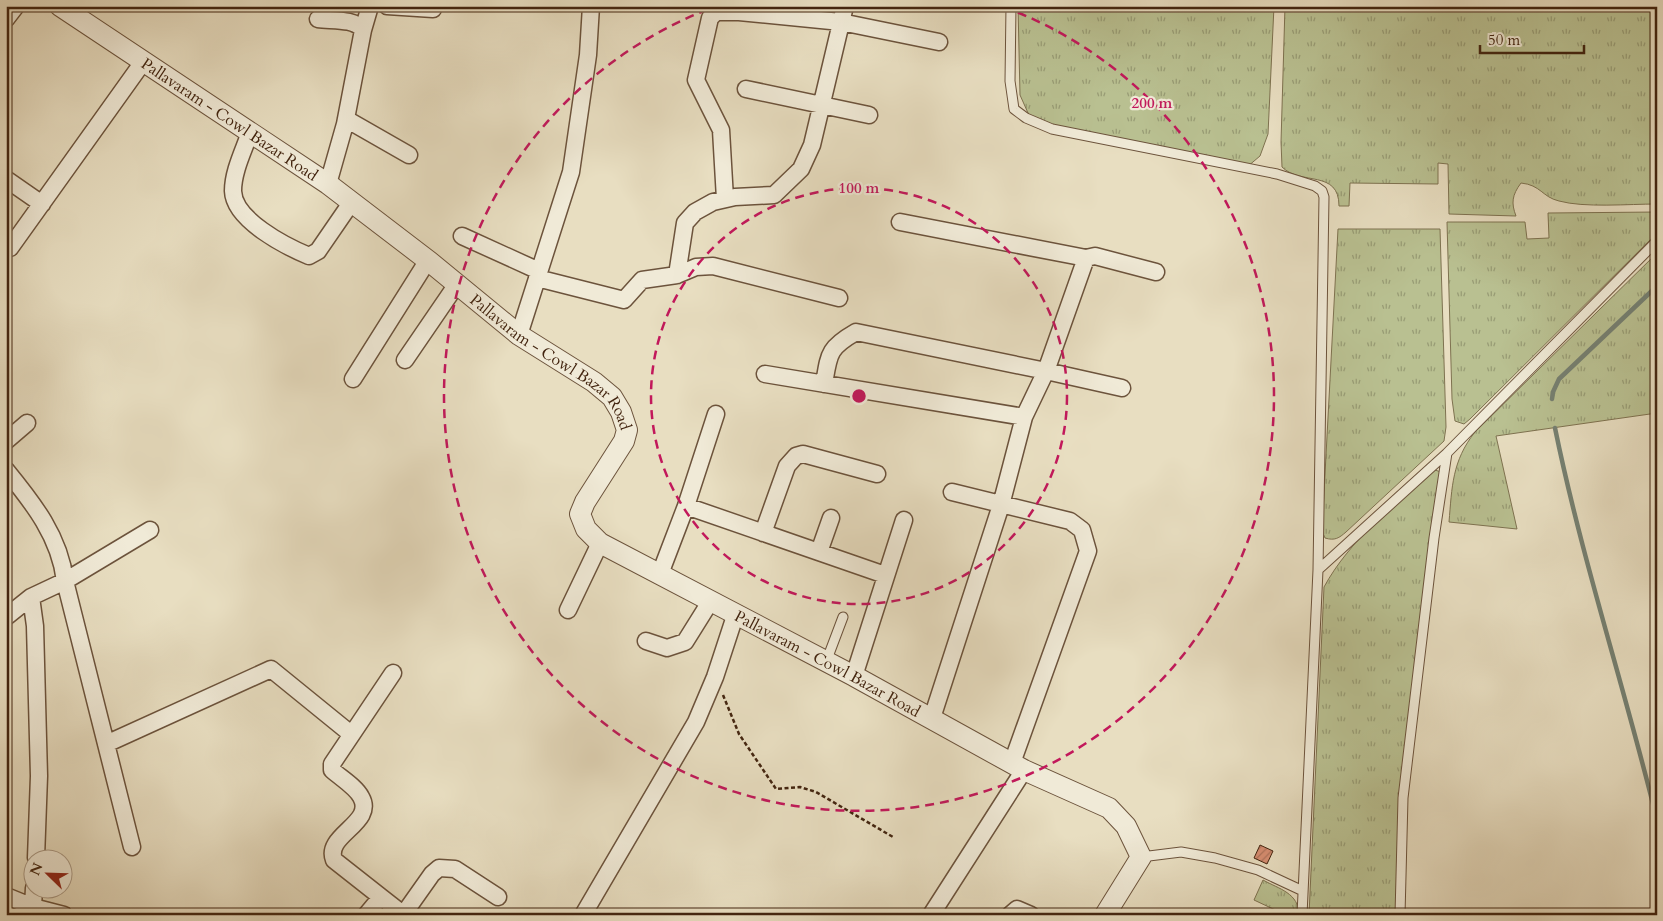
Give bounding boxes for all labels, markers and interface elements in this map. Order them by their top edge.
scale bar [1480,22,1584,54]
text: 50 m [1488,30,1520,50]
street label: Pallavaram - Cowl Bazar Road [137,53,322,187]
text: 200 m [1132,93,1173,113]
text: 100 m [839,178,880,198]
street label: Pallavaram - Cowl Bazar Road [465,289,636,434]
centre of rings [850,387,868,405]
street label: Pallavaram - Cowl Bazar Road [731,605,925,723]
north arrow [22,848,72,898]
text: N [25,860,48,878]

